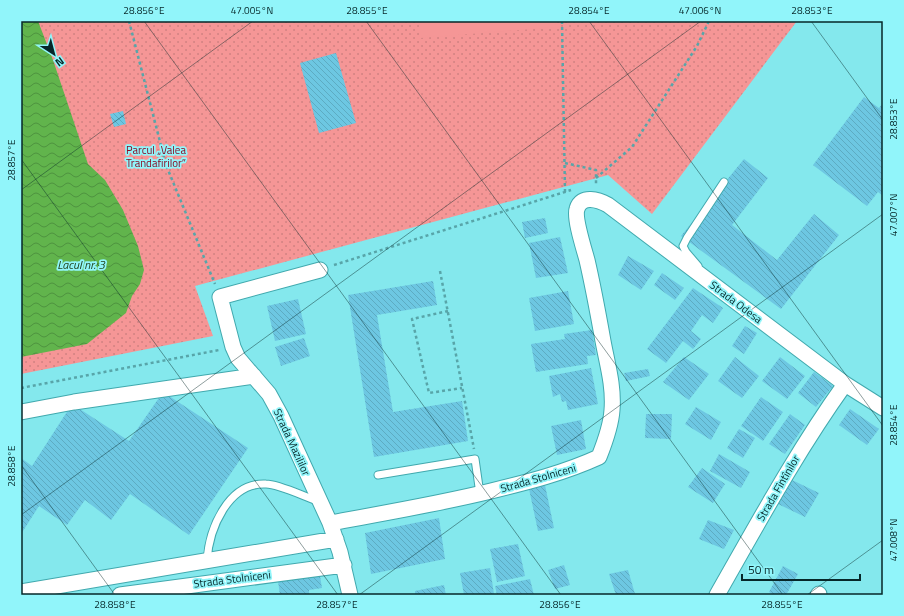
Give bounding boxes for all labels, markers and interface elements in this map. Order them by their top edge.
text: 28.856°E [123,3,165,18]
text: 47.005°N [231,3,273,18]
text: 28.855°E [346,3,388,18]
text: 28.854°E [568,3,610,18]
text: 47.006°N [679,3,721,18]
text: 28.853°E [791,3,833,18]
north arrow [34,34,74,74]
text: N [52,53,68,71]
text: 28.853°E [886,98,901,140]
text: 28.857°E [4,139,19,181]
park label: Parcul „Valea Trandafirilor” [126,142,186,171]
text: 47.007°N [886,194,901,236]
water label: Lacul nr. 3 [57,255,106,274]
street label: Strada Odesa [706,277,766,327]
text: 28.854°E [886,404,901,446]
street label: Strada Mazililor [270,406,315,478]
text: 28.858°E [4,445,19,487]
street label: Strada Fîntînilor [753,452,803,524]
street label: Strada Stolniceni [498,460,578,496]
text: 47.008°N [886,519,901,561]
scale bar [742,556,860,582]
text: 50 m [748,560,774,579]
street label: Strada Stolniceni [192,566,272,592]
text: 28.858°E [94,597,136,612]
text: 28.857°E [316,597,358,612]
text: 28.856°E [539,597,581,612]
text: 28.855°E [761,597,803,612]

